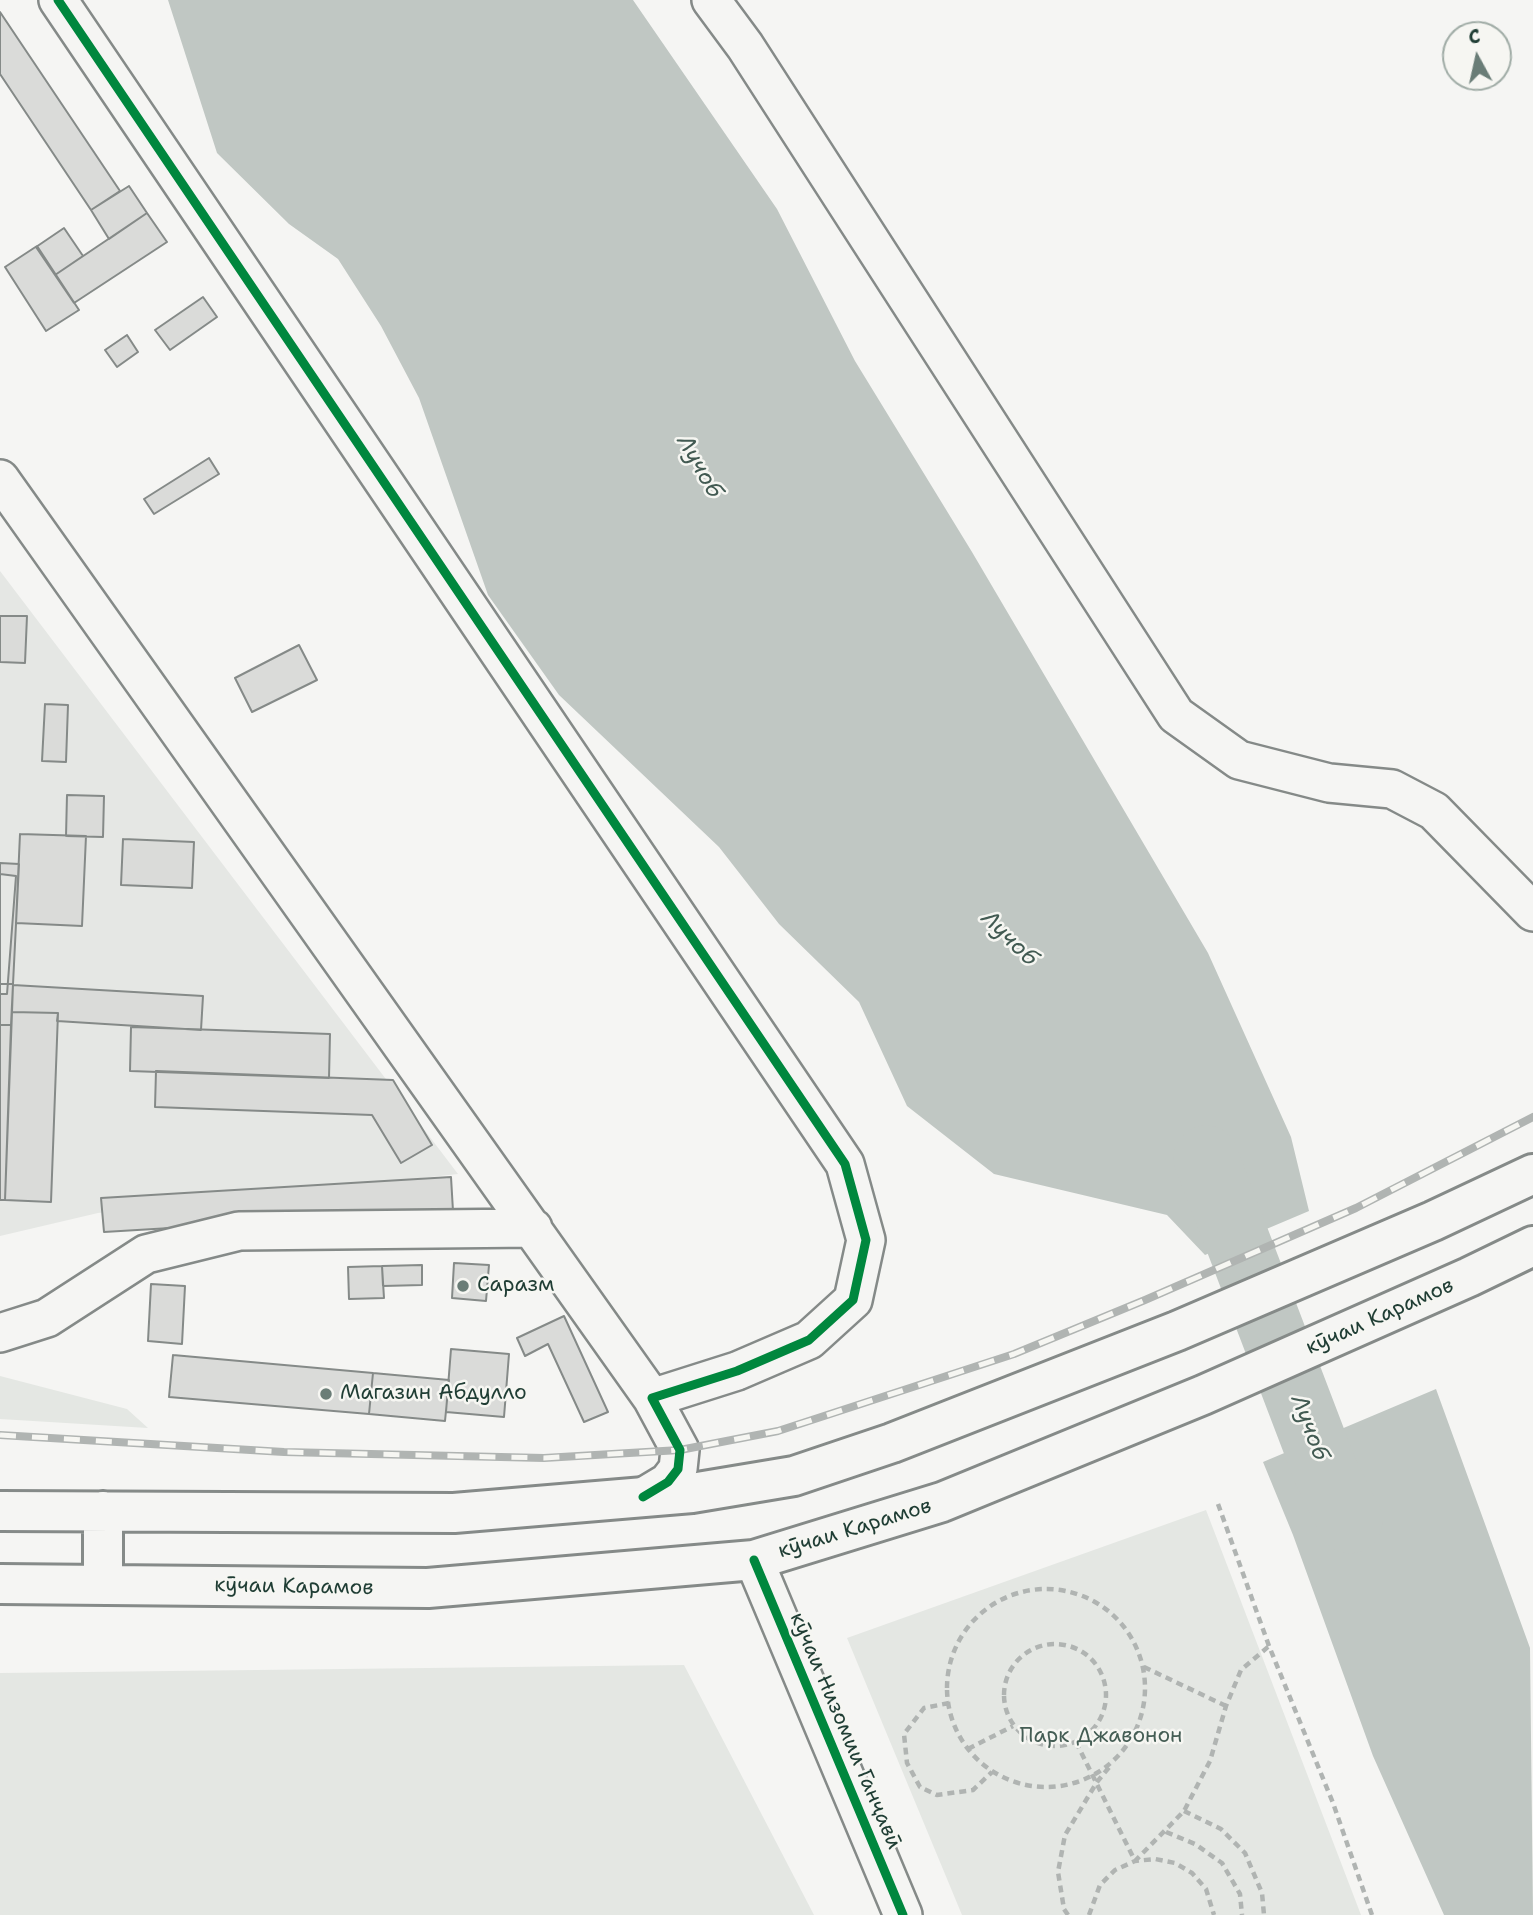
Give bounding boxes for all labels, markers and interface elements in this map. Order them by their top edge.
north arrow [1442,21,1512,91]
text: С [1467,24,1482,50]
water label: Лучоб [670,430,728,504]
water label: Лучоб [975,905,1043,973]
place label: Саразм [477,1273,554,1299]
street label: кӯчаи Карамов [1302,1273,1458,1361]
marker: Саразм [455,1278,471,1294]
place label: Магазин Абдулло [340,1381,527,1407]
marker: Магазин Абдулло [318,1386,334,1402]
water label: Лучоб [1284,1391,1334,1465]
street label: кӯчаи Карамов [775,1494,935,1564]
street label: кӯчаи Карамов [214,1573,374,1601]
street label: кӯчаи Низомии Ганҷавӣ [784,1609,906,1853]
park label: Парк Джавонон [1020,1724,1182,1750]

